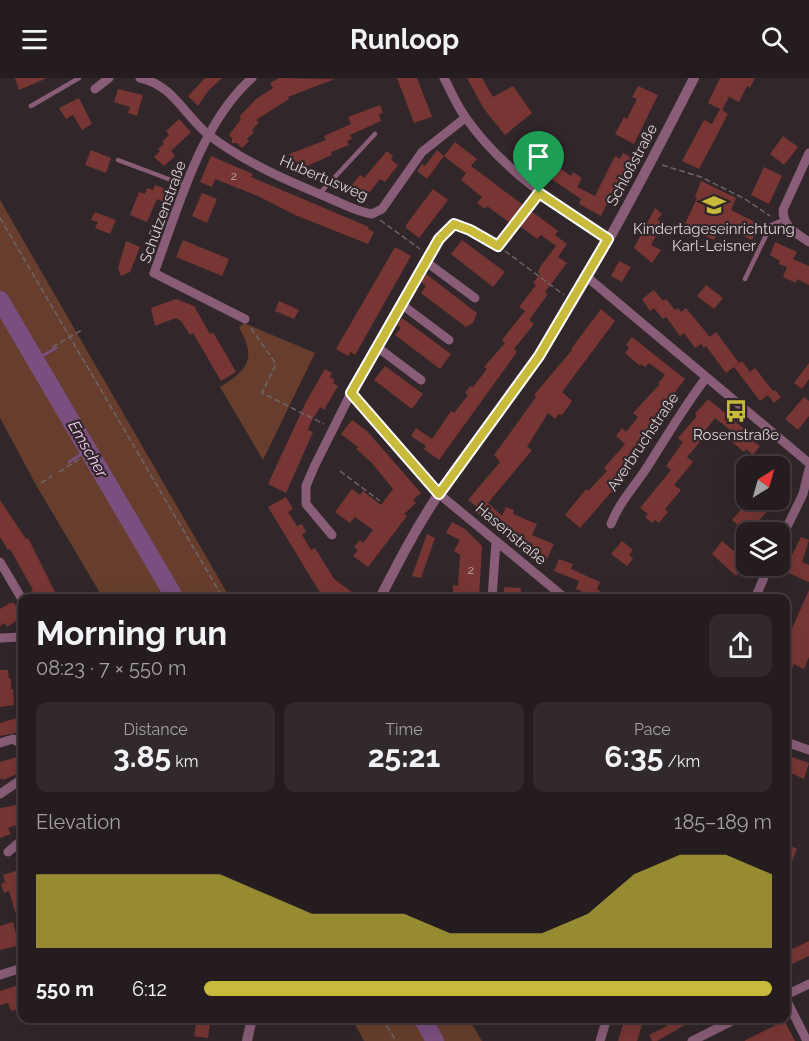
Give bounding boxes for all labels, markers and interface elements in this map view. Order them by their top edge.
icon: menu [18,23,51,56]
icon: search [758,23,791,56]
text: Runloop [350,24,459,55]
street label: Schloßstraße [603,121,661,209]
pin [513,131,564,193]
icon: arrive [522,140,555,173]
street label: Hubertusweg [277,151,371,205]
street label: Schützenstraße [136,158,190,266]
house number: 2 [231,169,237,183]
school or university icon: Kindertageseinrichtung Karl-Leisner [701,192,727,218]
place label: Kindertageseinrichtung Karl-Leisner [633,220,795,255]
street label: Averbruchstraße [603,389,683,495]
bus stop icon: Rosenstraße [723,398,749,424]
water label: Emscher [64,417,112,481]
place label: Rosenstraße [693,426,779,444]
north arrow [736,456,790,510]
map controls [736,456,790,576]
street label: Hasenstraße [472,499,550,569]
button: layers [736,522,790,576]
house number: 2 [468,563,474,577]
text: Morning run [36,614,227,653]
button: share [709,614,772,677]
text: 08:23 · 7 × 550 m [36,656,187,680]
text: Distance [124,720,188,739]
text: Time [385,720,423,739]
text: Pace [634,720,671,739]
text: 3.85 [113,739,171,774]
text: 25:21 [368,739,440,774]
text: 6:35 [604,739,663,774]
text: km [171,752,198,771]
text: /km [663,752,700,771]
text: Elevation [36,810,121,834]
text: 185–189 m [674,810,772,834]
text: 550 m [36,977,94,1001]
text: 6:12 [132,977,167,1001]

